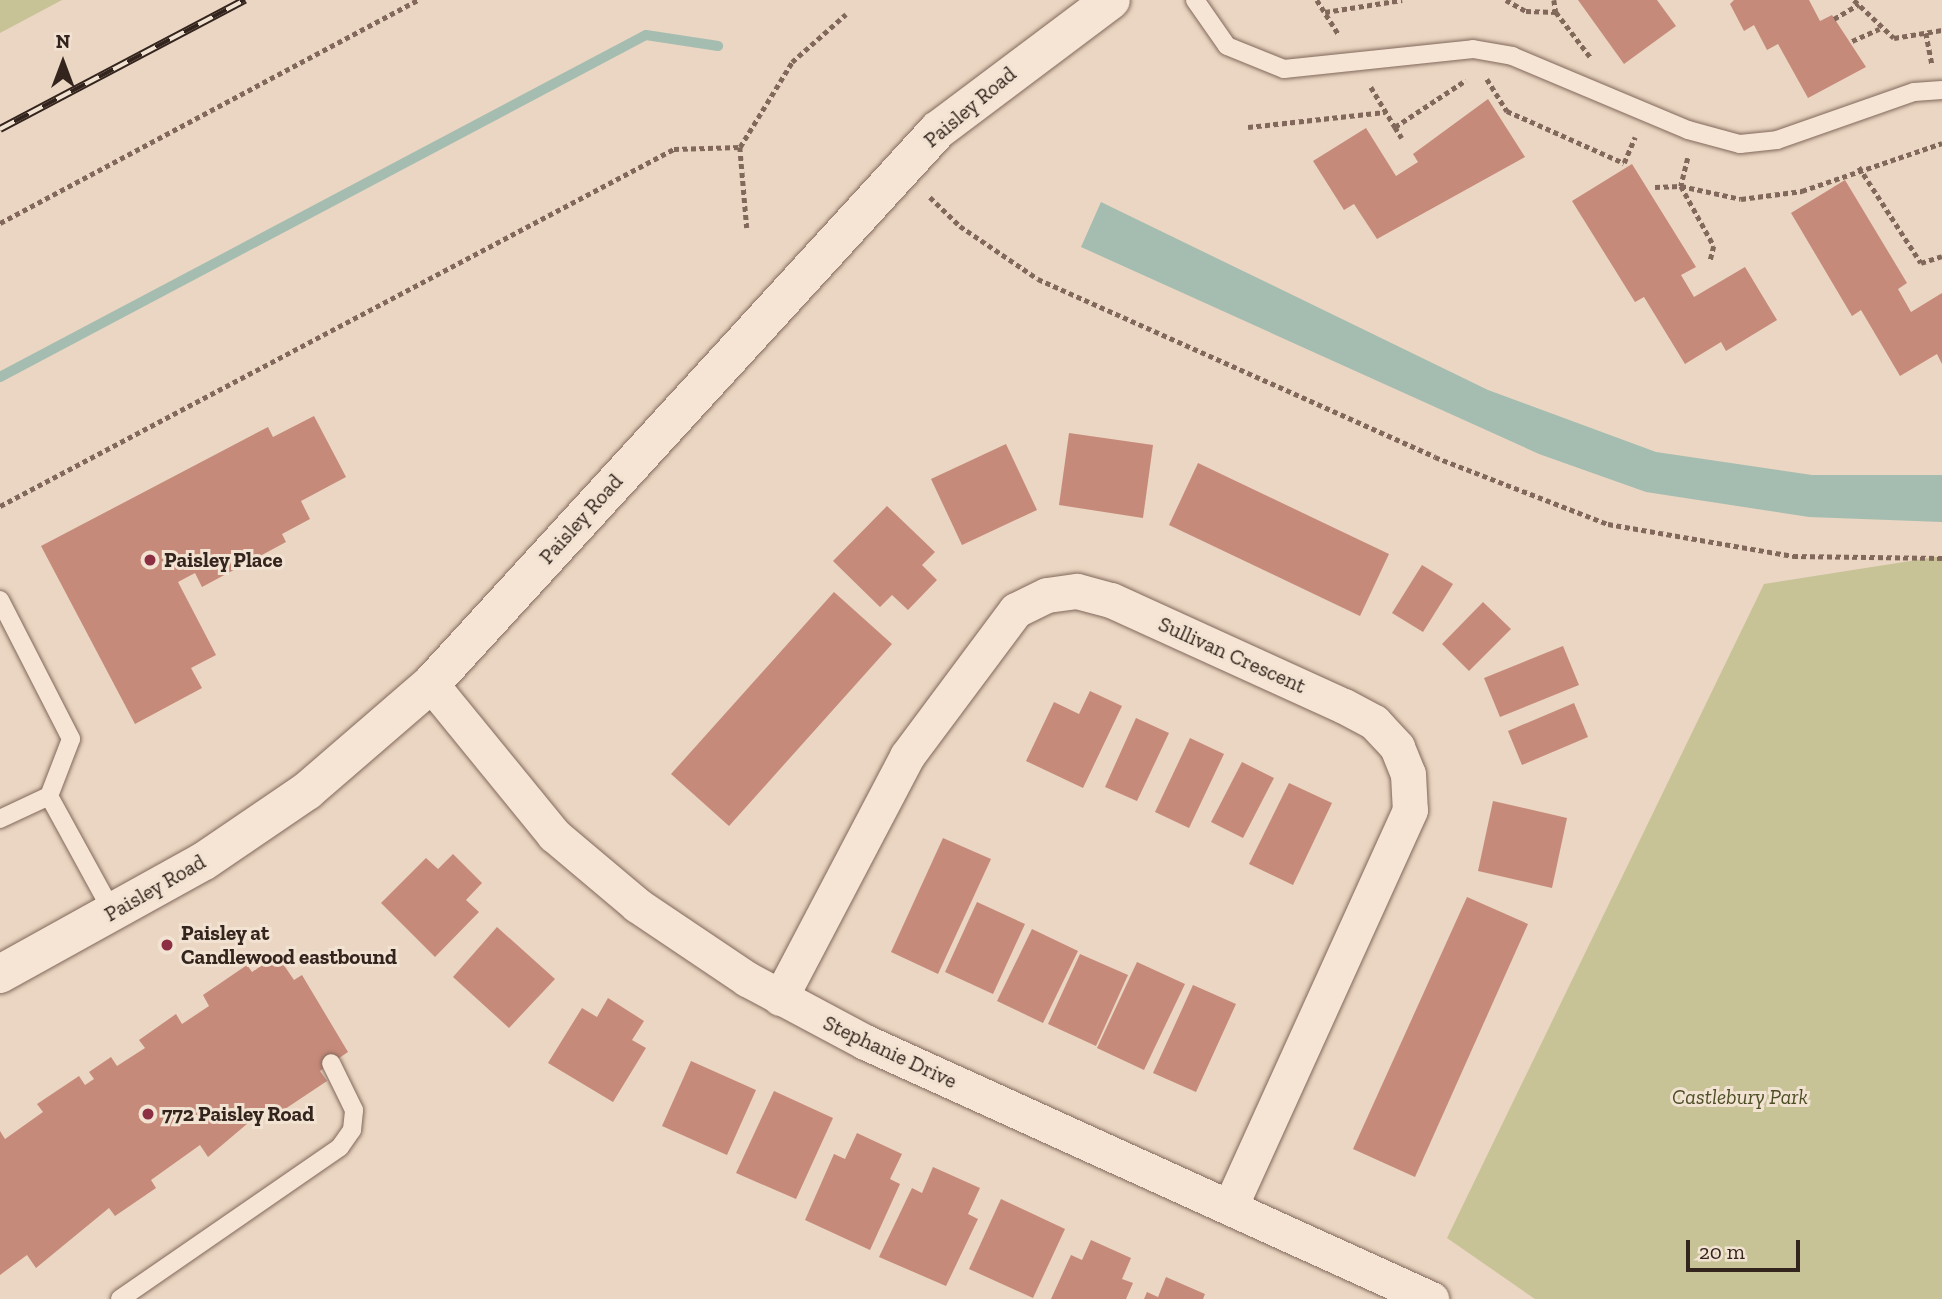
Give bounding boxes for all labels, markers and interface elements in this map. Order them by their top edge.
north arrow [28,28,98,98]
text: N [56,30,70,53]
street label: Paisley Road [919,61,1021,153]
street label: Paisley Road [534,469,628,569]
place label: Paisley Place [164,547,283,573]
marker: Paisley Place [142,552,158,568]
street label: Sullivan Crescent [1155,611,1309,699]
street label: Paisley Road [100,849,210,927]
place label: Paisley at Candlewood eastbound [181,920,397,970]
marker: Paisley at Candlewood eastbound [159,937,175,953]
street label: Stephanie Drive [819,1010,961,1094]
park label: Castlebury Park [1672,1084,1808,1110]
place label: 772 Paisley Road [162,1101,315,1127]
marker: 772 Paisley Road [140,1106,156,1122]
scale bar [1690,1226,1804,1270]
text: 20 m [1699,1239,1745,1264]

